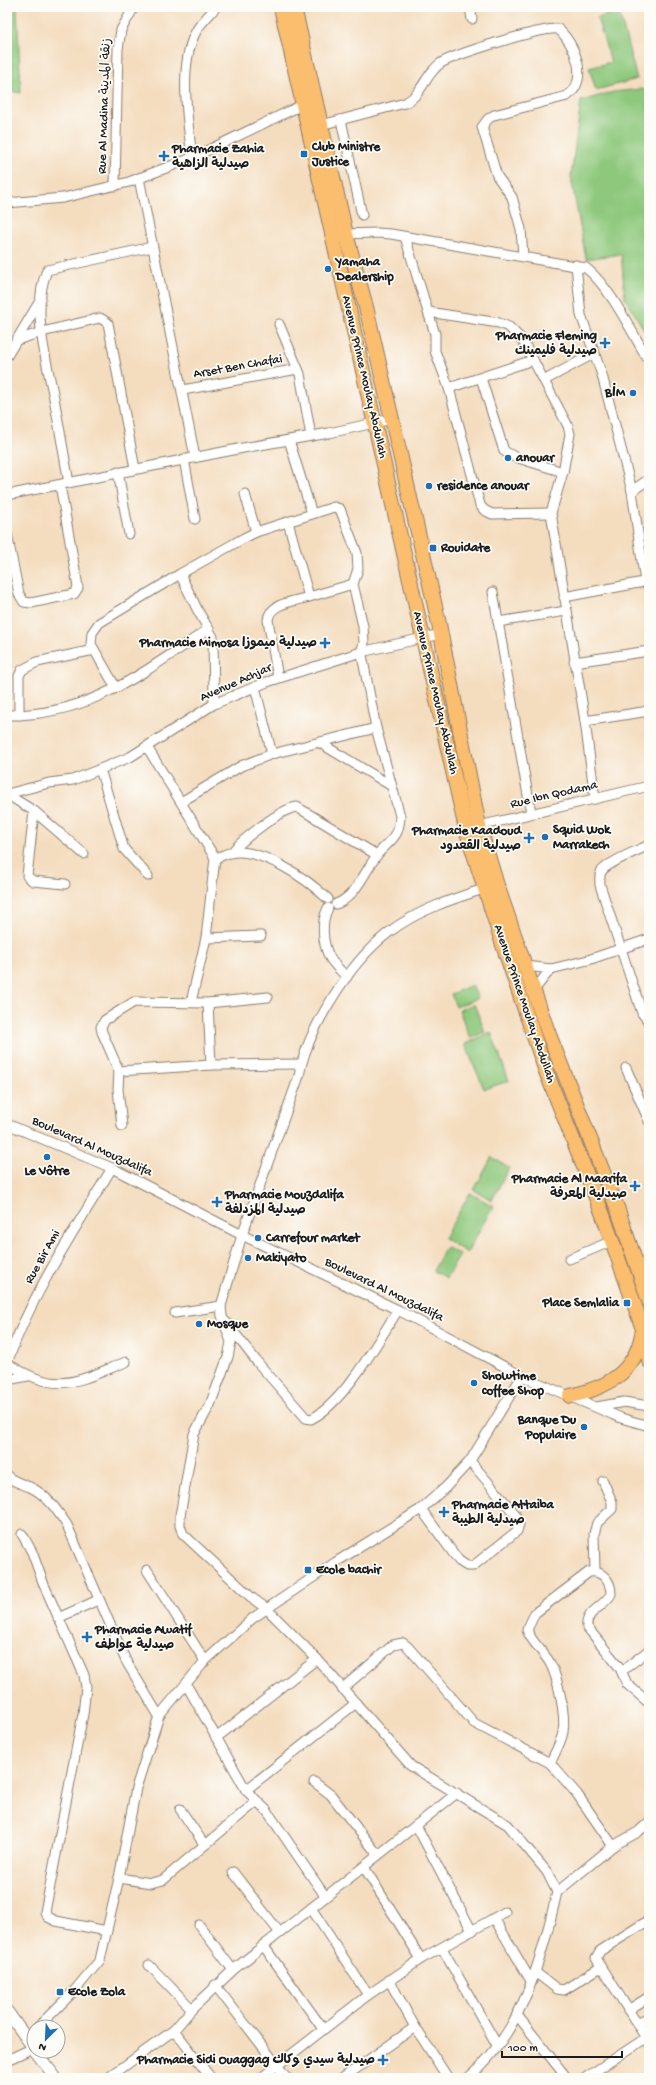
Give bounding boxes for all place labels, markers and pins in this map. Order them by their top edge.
place label: Club Ministre Justice [311,140,381,170]
place label: Pharmacie Zahia صيدلية الزاهية [171,142,265,172]
marker: Club Ministre Justice [299,149,309,159]
marker: Pharmacie Zahia صيدلية الزاهية [159,151,169,161]
place label: Yamaha Dealership [334,255,394,286]
marker: Yamaha Dealership [323,264,333,274]
place label: Pharmacie Fleming صيدلية فليمينك [495,329,598,359]
marker: Pharmacie Fleming صيدلية فليمينك [600,338,610,348]
place label: BİM [604,382,626,401]
marker: BİM [628,388,638,398]
place label: anouar [515,451,555,466]
marker: anouar [503,453,513,463]
place label: residence anouar [436,479,530,494]
marker: residence anouar [424,481,434,491]
place label: Rouidate [440,541,492,556]
marker: Rouidate [428,543,438,553]
place label: Pharmacie Mimosa صيدلية ميموزا [139,635,317,651]
marker: Pharmacie Mimosa صيدلية ميموزا [320,638,330,648]
place label: Squid Wok Marrakech [553,823,612,853]
place label: Pharmacie Kaadoud صيدلية القعدود [411,824,522,854]
marker: Squid Wok Marrakech [540,832,550,842]
marker: Pharmacie Kaadoud صيدلية القعدود [524,833,534,843]
marker: Le Vôtre [42,1152,52,1162]
place label: Le Vôtre [24,1164,71,1179]
place label: Pharmacie Al Maarifa صيدلية المعرفة [511,1171,628,1202]
marker: Pharmacie Al Maarifa صيدلية المعرفة [630,1181,640,1191]
place label: Pharmacie Mouzdalifa صيدلية المزدلفة [224,1187,345,1218]
marker: Pharmacie Mouzdalifa صيدلية المزدلفة [212,1197,222,1207]
place label: Carrefour market [265,1230,361,1246]
marker: Carrefour market [253,1233,263,1243]
place label: Makiyato [256,1251,307,1266]
marker: Makiyato [243,1253,253,1263]
place label: Place Semlalia [542,1296,620,1311]
marker: Place Semlalia [622,1298,632,1308]
place label: Mosque [207,1317,249,1332]
marker: Mosque [194,1319,204,1329]
place label: Showtime coffee Shop [482,1369,544,1400]
marker: Showtime coffee Shop [469,1378,479,1388]
place label: Banque Du Populaire [517,1413,577,1444]
marker: Banque Du Populaire [579,1422,589,1432]
place label: Pharmacie Attaiba صيدلية الطيبة [451,1498,555,1528]
marker: Pharmacie Attaiba صيدلية الطيبة [439,1507,449,1517]
place label: Ecole bachir [316,1563,382,1578]
marker: Ecole bachir [303,1565,313,1575]
place label: Pharmacie Awatif صيدلية عواطف [94,1622,194,1653]
marker: Pharmacie Awatif صيدلية عواطف [82,1632,92,1642]
place label: Ecole Zola [68,1985,126,2000]
marker: Ecole Zola [55,1987,65,1997]
place label: Pharmacie Sidi Ouaggag صيدلية سيدي وكاك [136,2052,375,2069]
marker: Pharmacie Sidi Ouaggag صيدلية سيدي وكاك [378,2055,388,2065]

